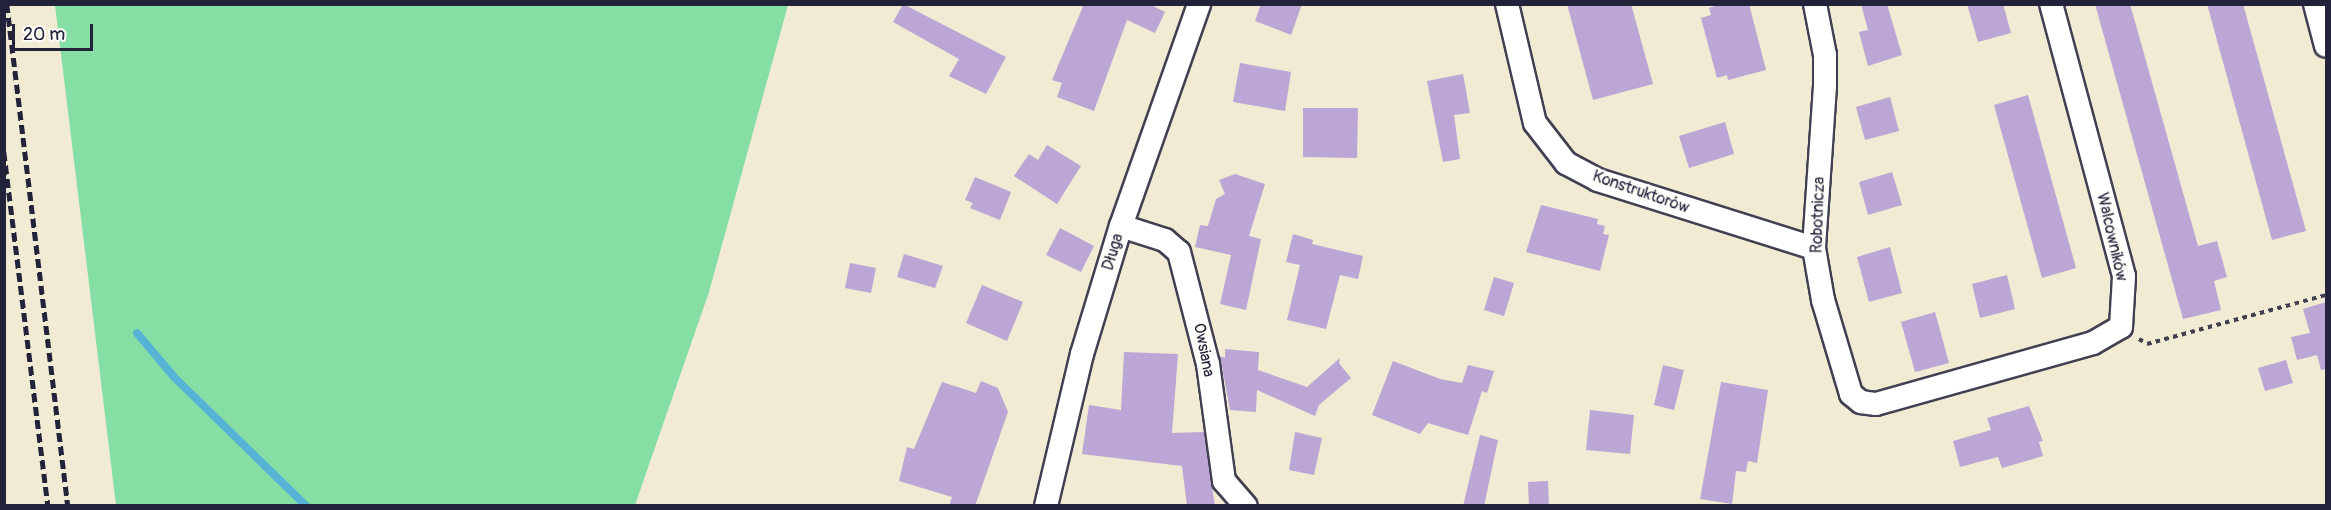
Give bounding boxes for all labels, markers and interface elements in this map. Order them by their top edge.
scale bar [15,12,96,50]
text: 20 m [23,23,65,46]
street label: Konstruktorów [1590,166,1692,218]
street label: Robotnicza [1807,176,1829,254]
street label: Walcowników [2092,191,2132,283]
street label: Długa [1098,231,1128,273]
street label: Owsiana [1189,321,1219,379]

